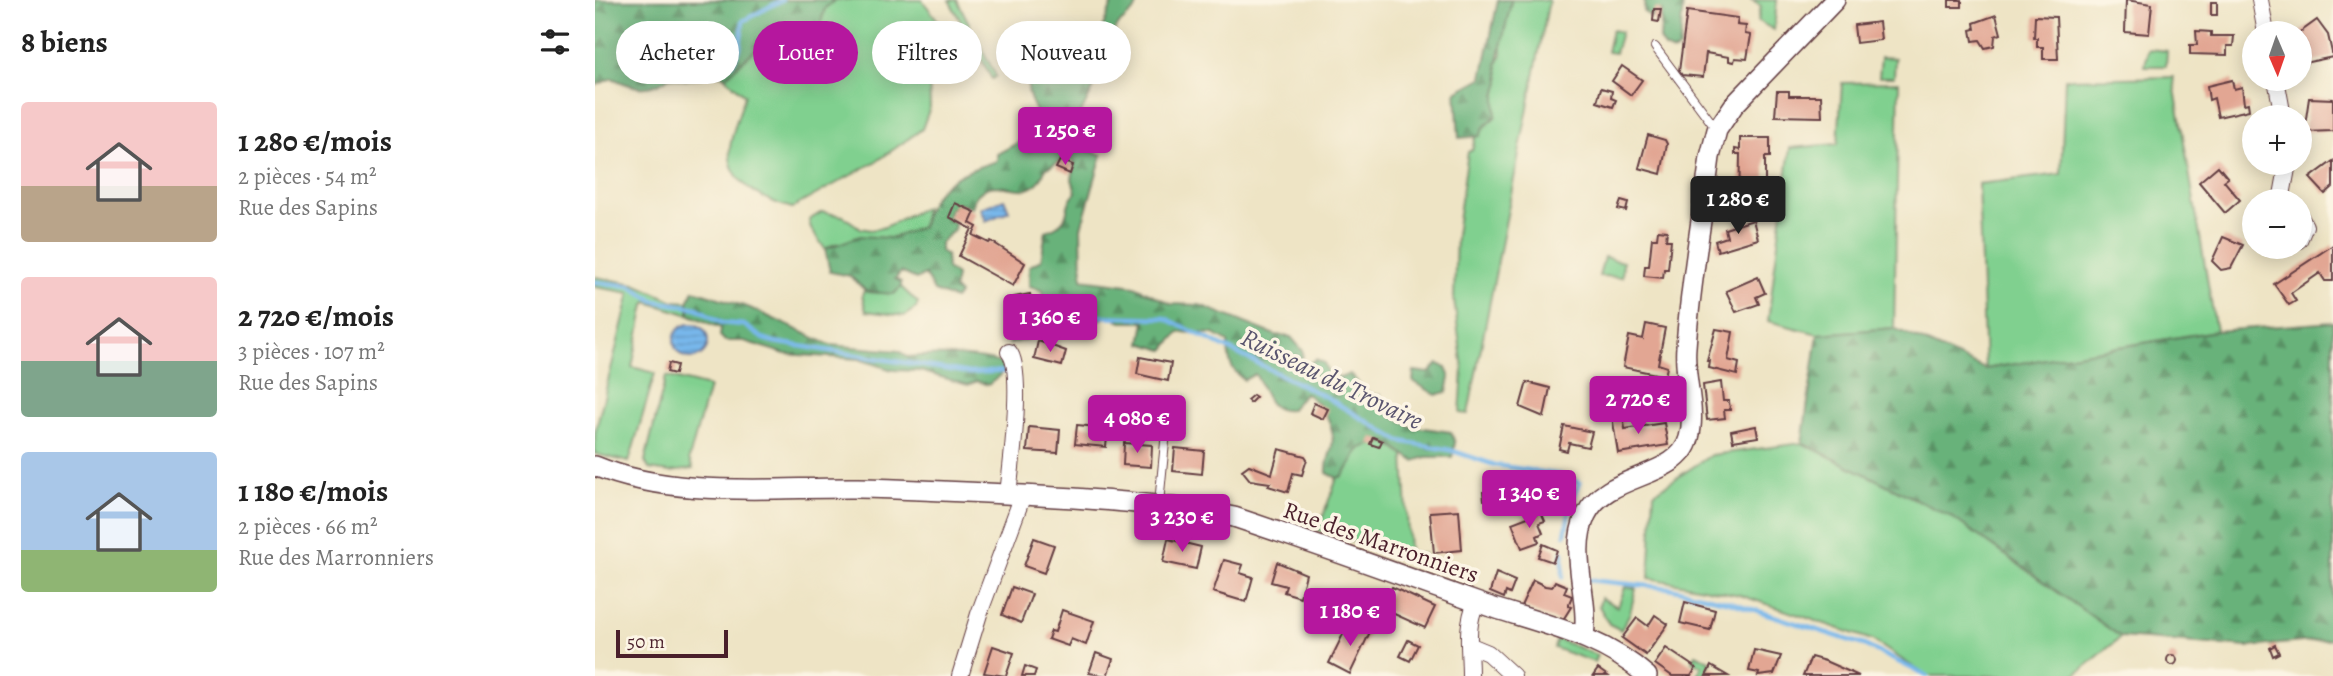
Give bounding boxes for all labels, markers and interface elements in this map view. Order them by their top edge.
chip: Acheter [616,21,739,84]
chip: Louer [753,21,858,84]
chip: Filtres [872,21,982,84]
chip: Nouveau [996,21,1131,84]
north arrow [2242,21,2312,91]
map controls [2242,21,2312,259]
text: 8 biens [21,22,108,62]
icon: filters [536,23,574,61]
button: + [2242,105,2312,175]
pin: 1 250 € [1000,108,1130,167]
text: 1 250 € [1034,114,1096,145]
text: 1 280 €/mois [238,121,392,161]
icon: home [77,130,161,214]
text: 2 pièces · 54 m² [238,161,377,192]
pin: 1 280 € [1673,176,1803,236]
text: 1 280 € [1706,183,1770,214]
button: − [2242,189,2312,259]
text: Rue des Sapins [238,192,378,223]
pin: 1 360 € [985,294,1115,354]
text: 2 720 €/mois [238,296,394,336]
text: 1 360 € [1019,301,1081,332]
icon: home [77,305,161,389]
water label: Ruisseau du Trovaire [1235,320,1429,438]
text: 3 pièces · 107 m² [238,336,385,367]
text: Rue des Sapins [238,367,378,398]
pin: 2 720 € [1573,376,1703,436]
text: 2 720 € [1606,383,1670,414]
pin: 4 080 € [1072,396,1202,455]
text: 4 080 € [1104,402,1170,433]
pin: 1 340 € [1464,470,1594,530]
text: 1 180 €/mois [238,471,388,511]
text: 1 340 € [1498,477,1560,508]
icon: home [77,480,161,564]
pin: 3 230 € [1117,494,1247,554]
street label: Rue des Marronniers [1279,494,1483,590]
text: 3 230 € [1150,501,1214,532]
text: 2 pièces · 66 m² [238,511,378,542]
text: Rue des Marronniers [238,542,434,573]
pin: 1 180 € [1285,588,1415,648]
text: 1 180 € [1320,595,1380,626]
scale bar [616,627,728,659]
text: 50 m [627,629,665,655]

